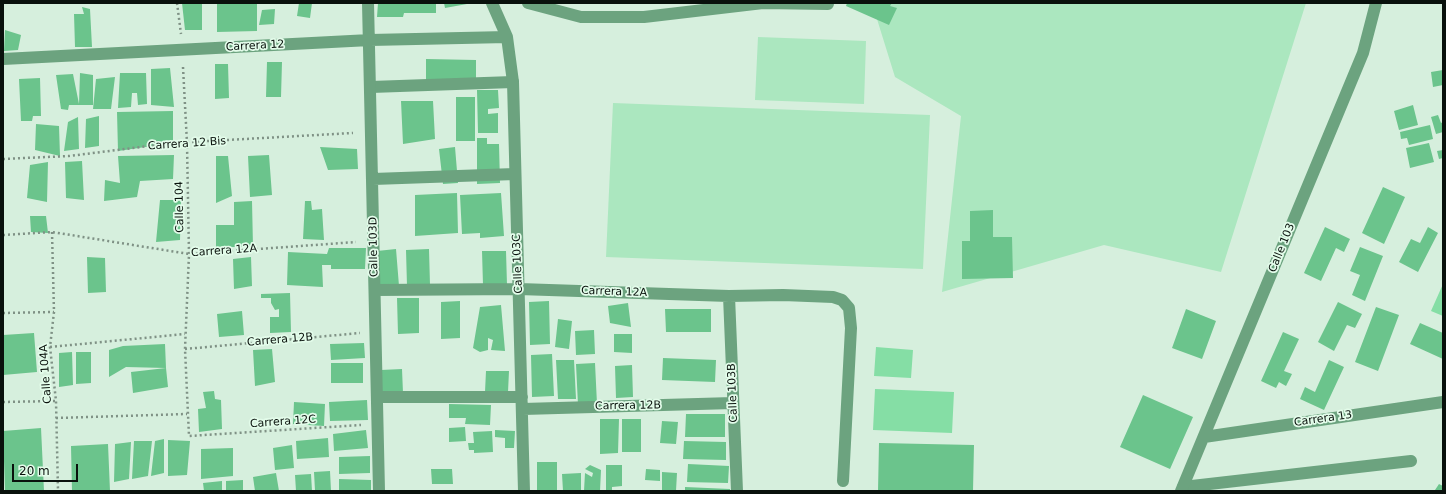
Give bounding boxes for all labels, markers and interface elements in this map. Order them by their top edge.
street label: Carrera 12 [225,38,285,54]
street label: Carrera 12 Bis [147,135,227,153]
street label: Calle 104 [173,181,187,233]
street label: Calle 103D [367,217,381,277]
street label: Calle 103 [1266,222,1298,274]
street label: Calle 103C [510,234,526,294]
street label: Carrera 12A [191,242,257,260]
street label: Carrera 12A [581,284,647,300]
street label: Carrera 12B [246,331,314,349]
street label: Calle 104A [37,344,55,404]
street label: Calle 103B [725,363,741,423]
street label: Carrera 12B [595,399,661,413]
street label: Carrera 13 [1293,408,1353,430]
street label: Carrera 12C [250,413,316,431]
scale bar [14,456,80,482]
text: 20 m [19,464,50,478]

